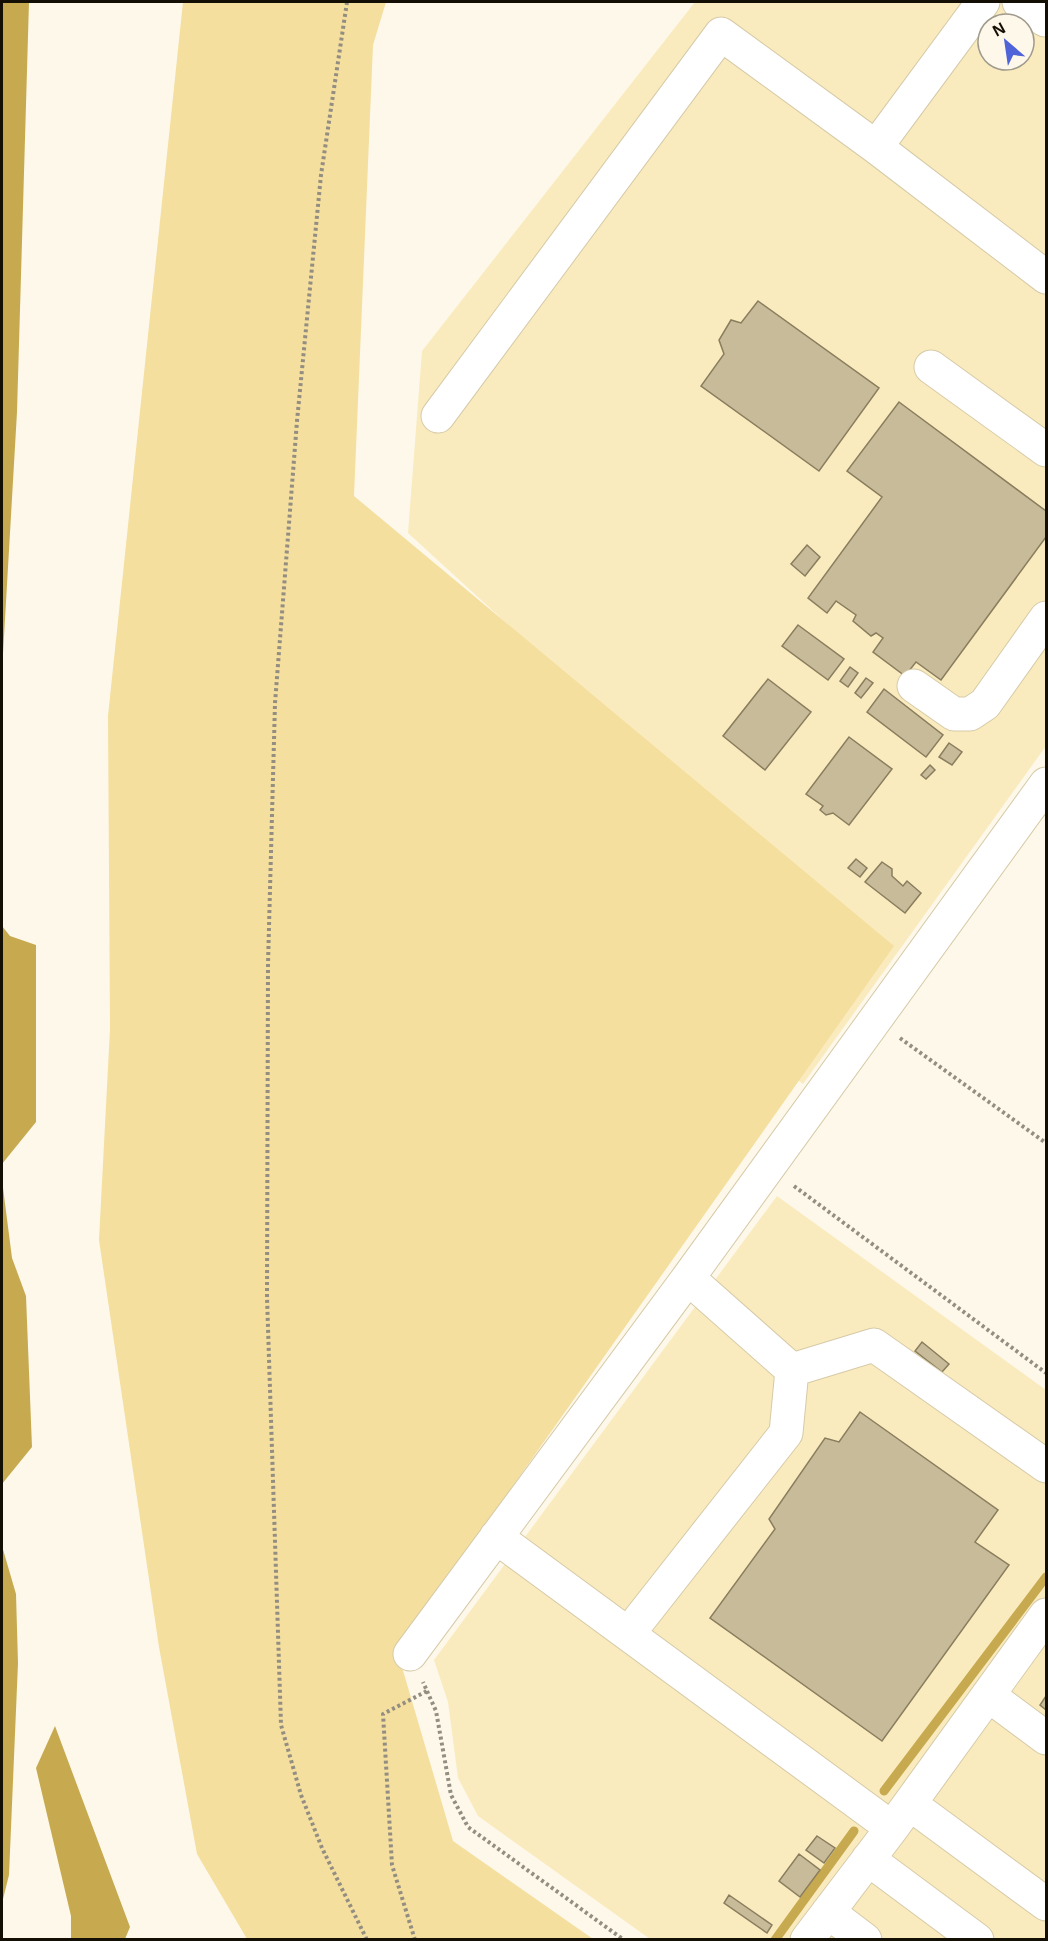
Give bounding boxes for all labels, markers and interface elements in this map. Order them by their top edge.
north arrow [976,12,1036,72]
text: N [990,19,1008,40]

